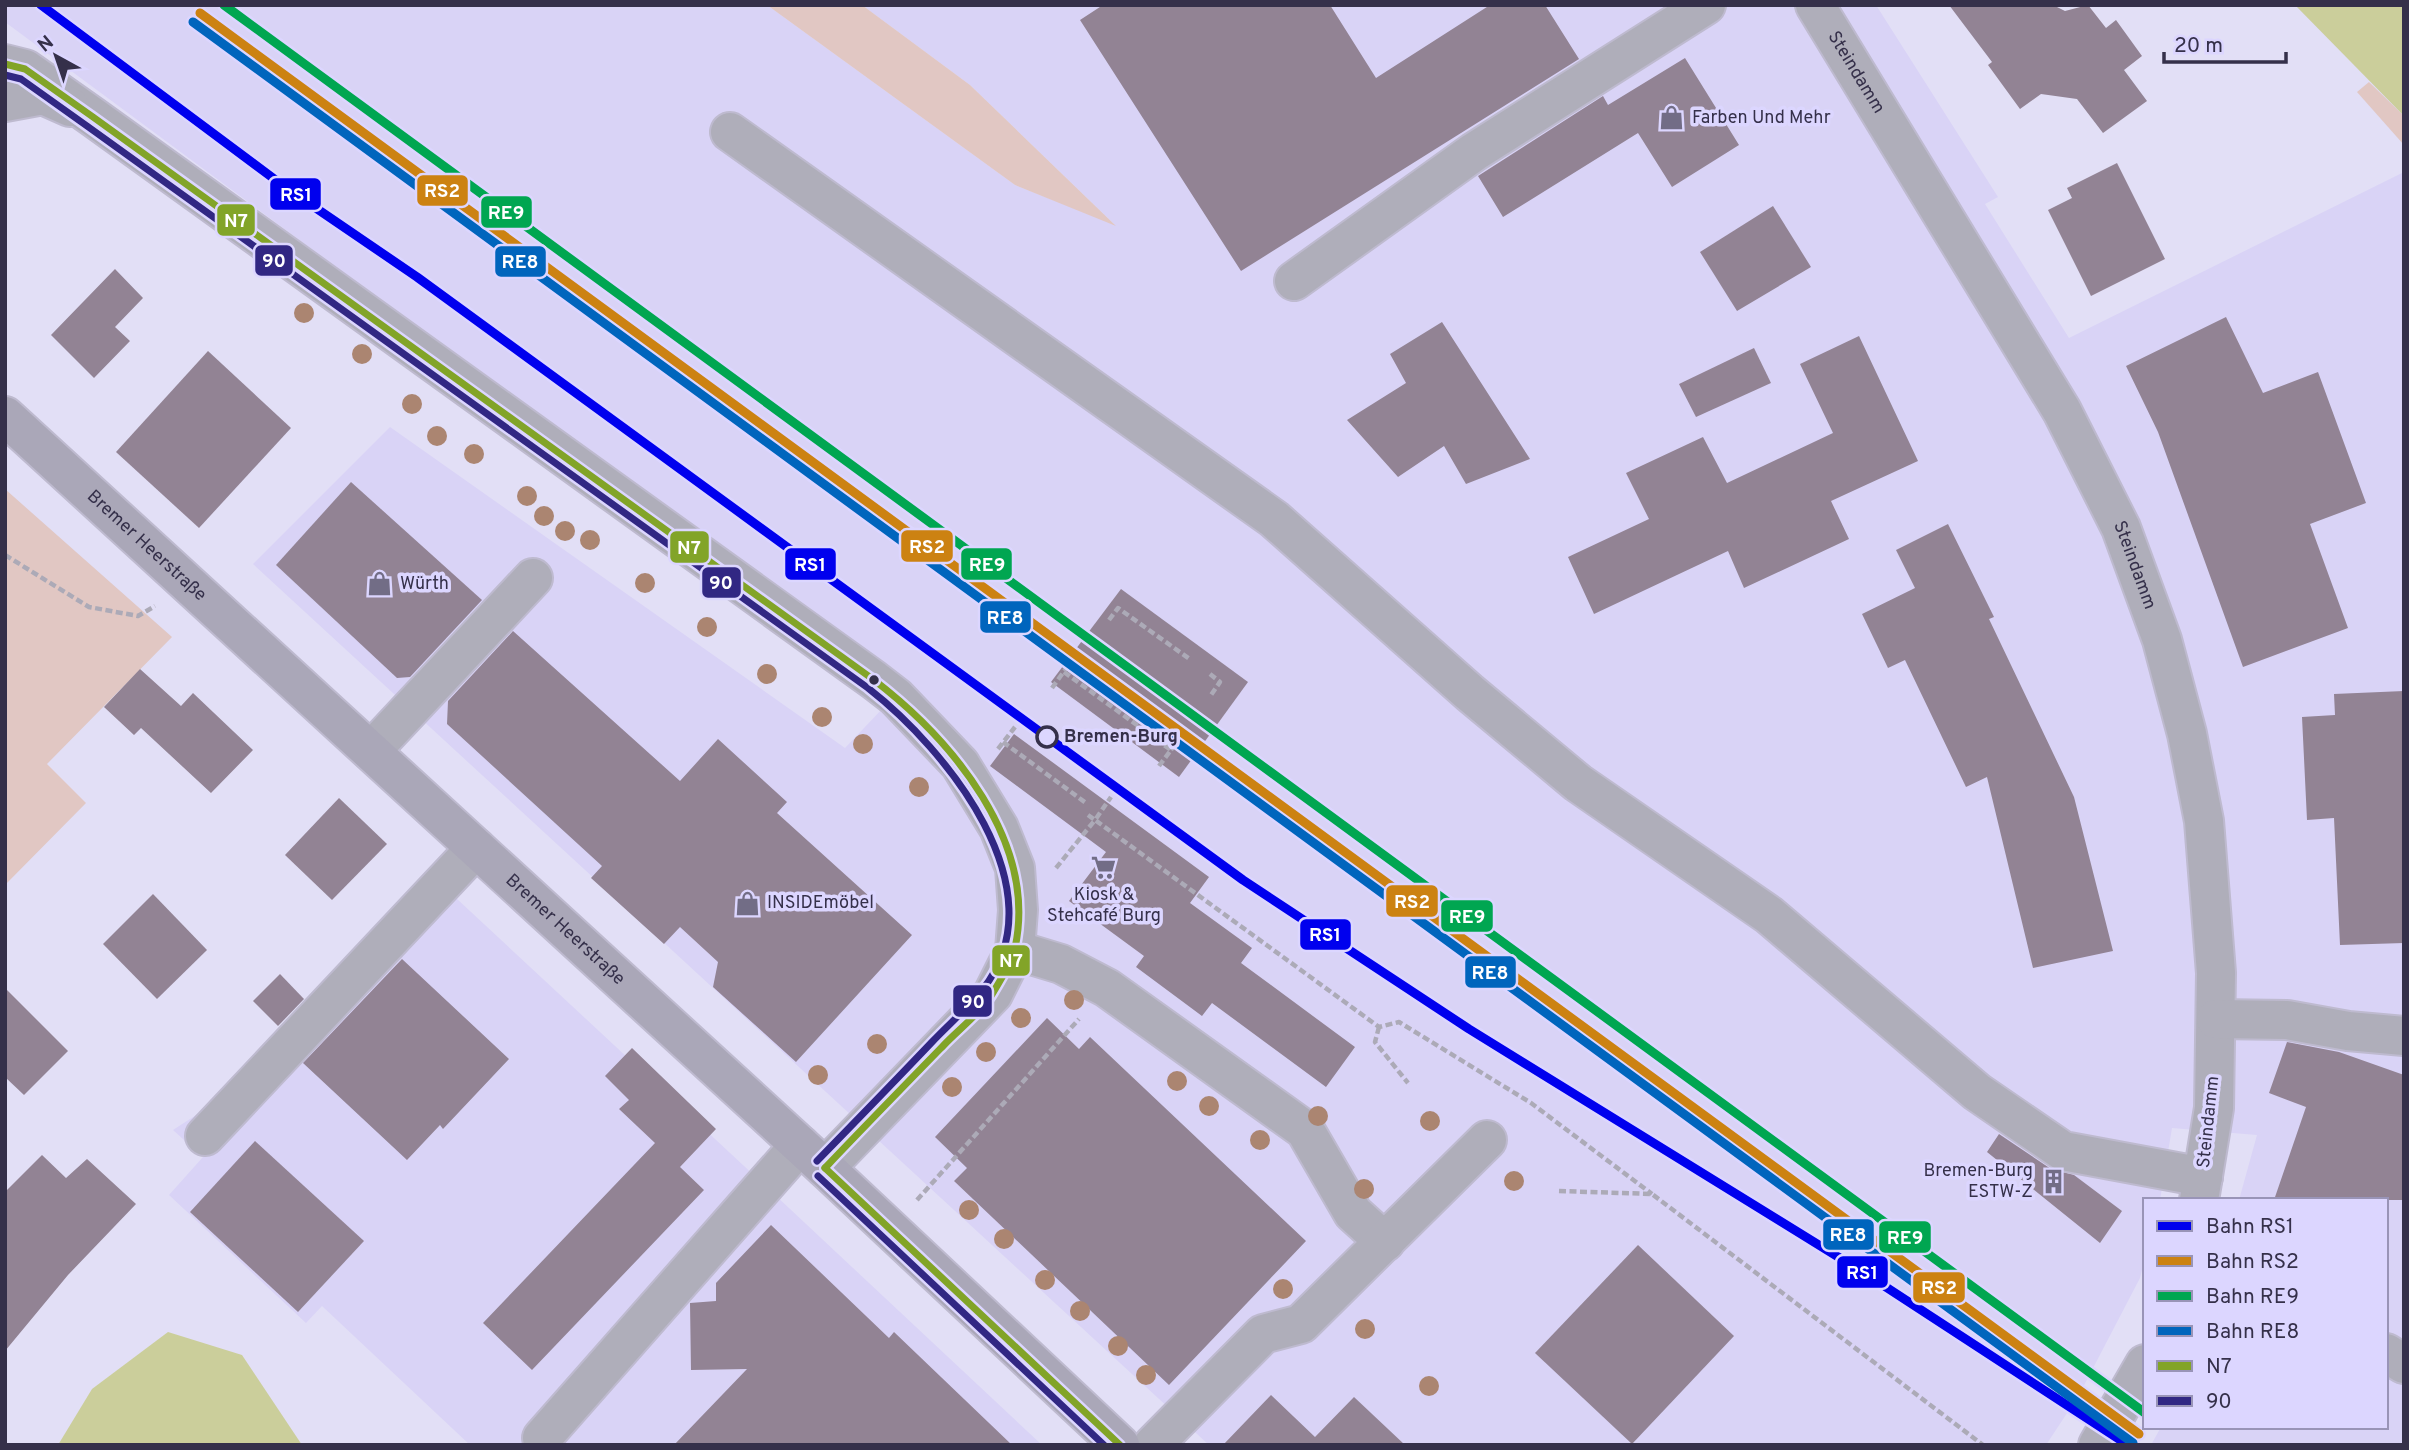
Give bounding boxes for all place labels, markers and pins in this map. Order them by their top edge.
shop icon: Farben Und Mehr [1658,104,1686,132]
place label: Farben Und Mehr [1692,107,1831,130]
shop icon: Würth [366,570,394,598]
place label: Würth [400,573,449,596]
unlabelled marker [867,673,881,687]
marker: Bremen-Burg [1036,726,1058,748]
place label: Bremen-Burg [1064,726,1178,749]
supermarket icon: Kiosk & Stehcafé Burg [1090,854,1118,882]
place label: Kiosk & Stehcafé Burg [1047,884,1161,928]
shop icon: INSIDEmöbel [733,889,761,917]
place label: INSIDEmöbel [767,892,874,915]
place label: Bremen-Burg ESTW-Z [1924,1160,2033,1204]
building icon: Bremen-Burg ESTW-Z [2039,1167,2067,1195]

